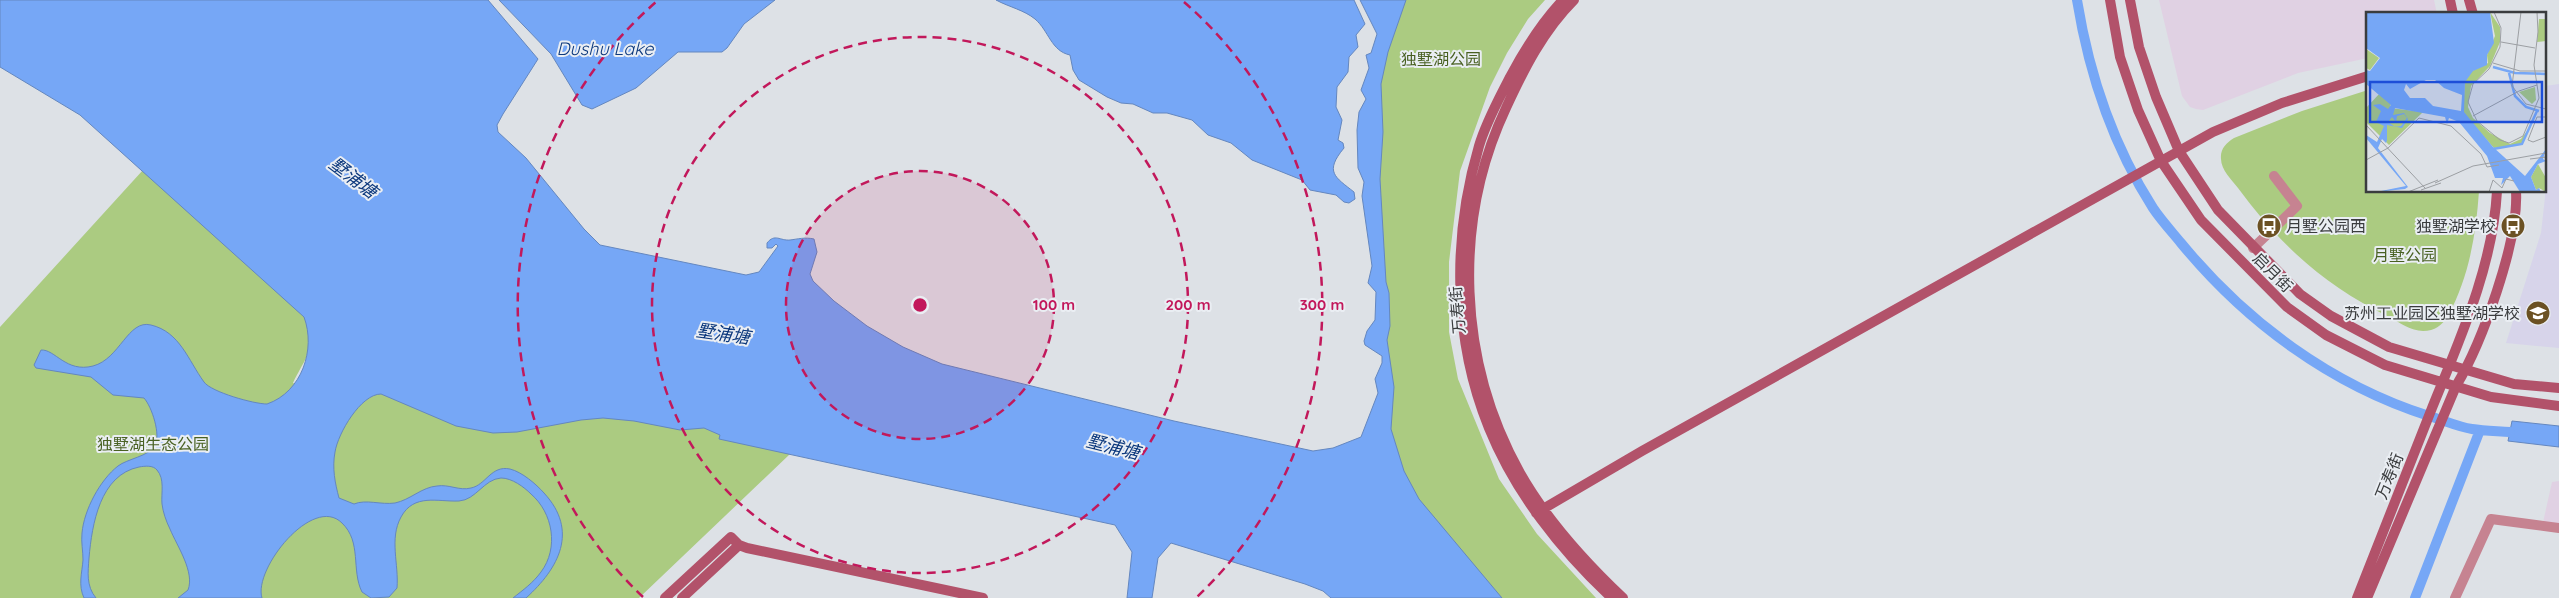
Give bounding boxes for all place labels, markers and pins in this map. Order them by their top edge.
bus stop icon: 月墅公园西 [2256,213,2282,239]
bus stop icon: 独墅湖学校 [2500,213,2526,239]
place label: 月墅公园西 [2286,216,2366,236]
place label: 独墅湖学校 [2416,216,2496,236]
centre of rings [911,296,929,314]
school or university icon: 苏州工业园区独墅湖学校 [2525,300,2551,326]
place label: 苏州工业园区独墅湖学校 [2344,303,2520,323]

